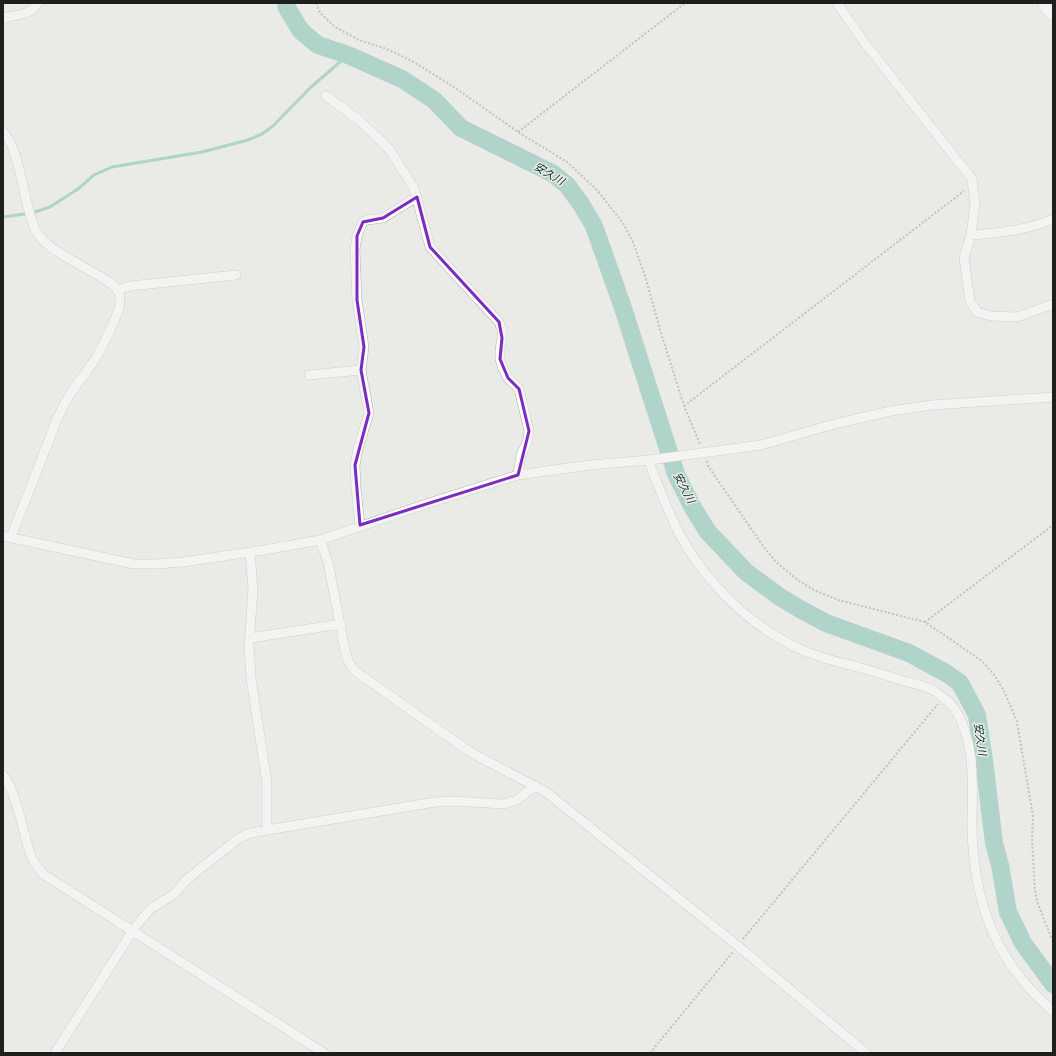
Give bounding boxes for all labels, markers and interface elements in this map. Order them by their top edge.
water label: 安久川 [532,160,567,189]
water label: 安久川 [671,470,698,507]
water label: 安久川 [971,722,989,757]

